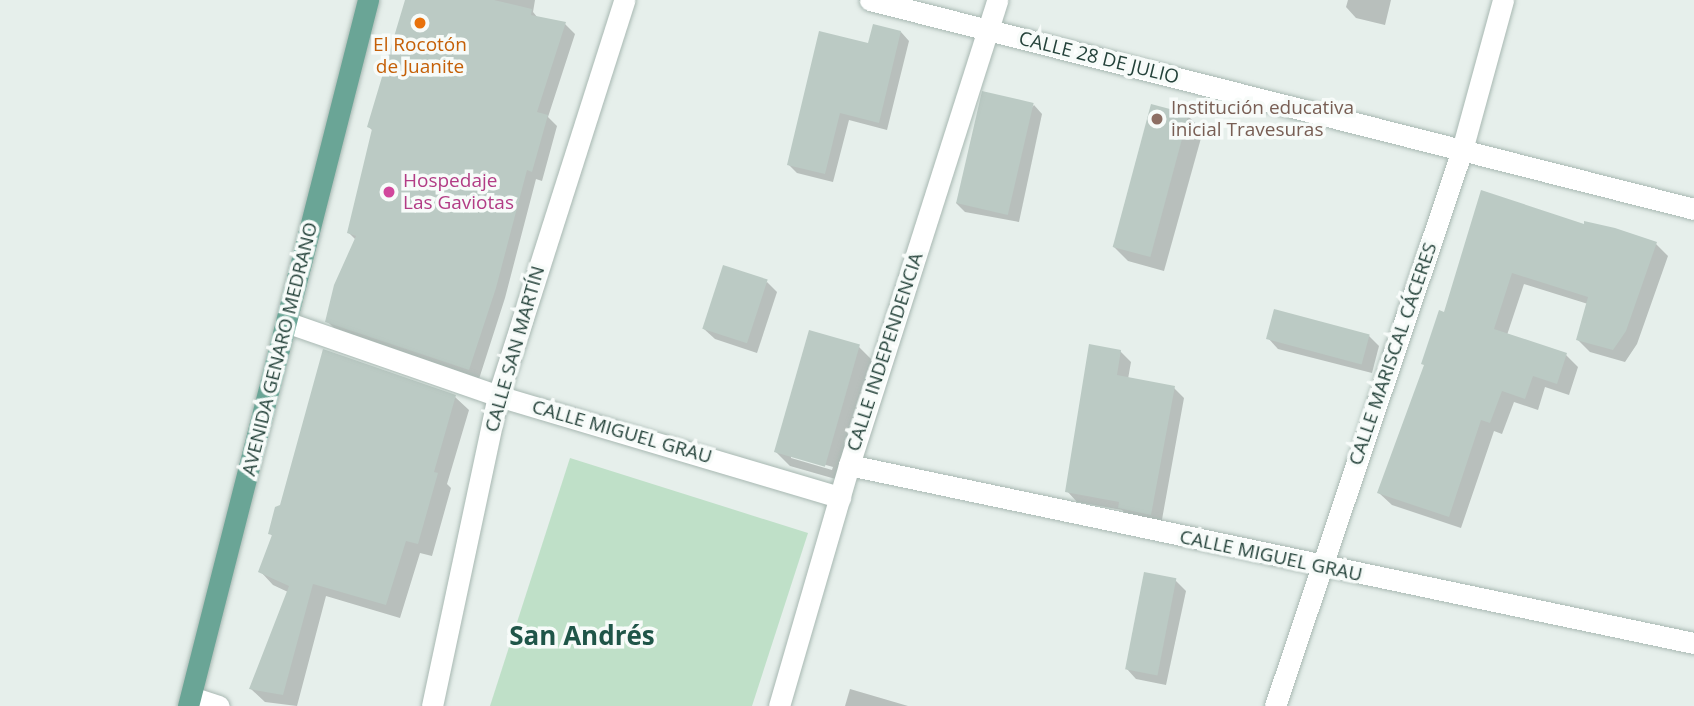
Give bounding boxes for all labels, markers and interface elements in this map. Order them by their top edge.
marker: El Rocotón de Juanite [412,15,428,31]
street label: CALLE 28 DE JULIO [1017,27,1181,89]
place label: El Rocotón de Juanite [373,34,467,78]
place label: Institución educativa inicial Travesuras [1171,97,1354,141]
marker: Institución educativa inicial Travesuras [1149,111,1165,127]
place label: Hospedaje Las Gaviotas [403,170,514,214]
marker: Hospedaje Las Gaviotas [381,184,397,200]
street label: AVENIDA GENARO MEDRANO [237,220,323,478]
street label: CALLE MARISCAL CÁCERES [1344,240,1442,468]
street label: CALLE INDEPENDENCIA [842,250,928,454]
street label: CALLE SAN MARTÍN [480,263,550,435]
street label: CALLE MIGUEL GRAU [529,395,715,469]
street label: CALLE MIGUEL GRAU [1178,525,1364,587]
district label: San Andrés [509,620,655,652]

